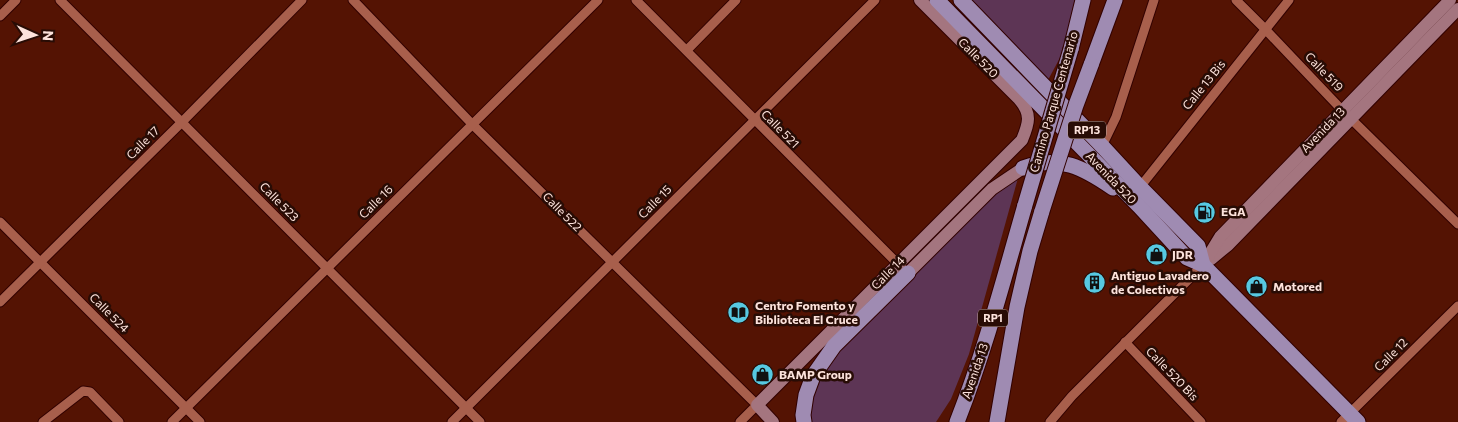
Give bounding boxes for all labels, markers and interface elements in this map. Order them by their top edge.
north arrow [10,10,60,60]
text: N [40,30,57,41]
street label: Camino Parque Centenario [1026,30,1080,174]
street label: Calle 520 [956,34,1002,80]
street label: Calle 519 [1303,49,1347,94]
street label: Calle 13 Bis [1179,57,1227,112]
street label: Avenida 13 [1297,104,1347,155]
street label: Calle 521 [759,106,803,150]
road number: RP13 [1068,122,1106,138]
street label: Calle 17 [123,123,162,162]
street label: Avenida 520 [1083,148,1140,206]
street label: Calle 523 [257,179,302,224]
street label: Calle 16 [356,182,395,221]
street label: Calle 15 [635,182,674,221]
street label: Calle 522 [540,189,585,234]
fuel station icon: EGA [1193,200,1217,224]
place label: EGA [1221,204,1246,218]
shop icon: JDR [1144,243,1168,267]
place label: JDR [1172,247,1194,262]
street label: Calle 14 [868,253,907,292]
place label: Antiguo Lavadero de Colectivos [1111,268,1209,296]
building icon: Antiguo Lavadero de Colectivos [1083,271,1107,295]
shop icon: Motored [1245,275,1269,299]
place label: Motored [1273,279,1322,293]
street label: Calle 524 [87,290,132,335]
place label: Centro Fomento y Biblioteca El Cruce [755,298,858,326]
library icon: Centro Fomento y Biblioteca El Cruce [727,301,751,325]
road number: RP1 [978,310,1008,326]
street label: Calle 12 [1371,335,1410,374]
street label: Avenida 13 [958,341,990,400]
street label: Calle 520 Bis [1144,344,1202,403]
shop icon: BAMP Group [751,363,775,387]
place label: BAMP Group [779,367,852,381]

